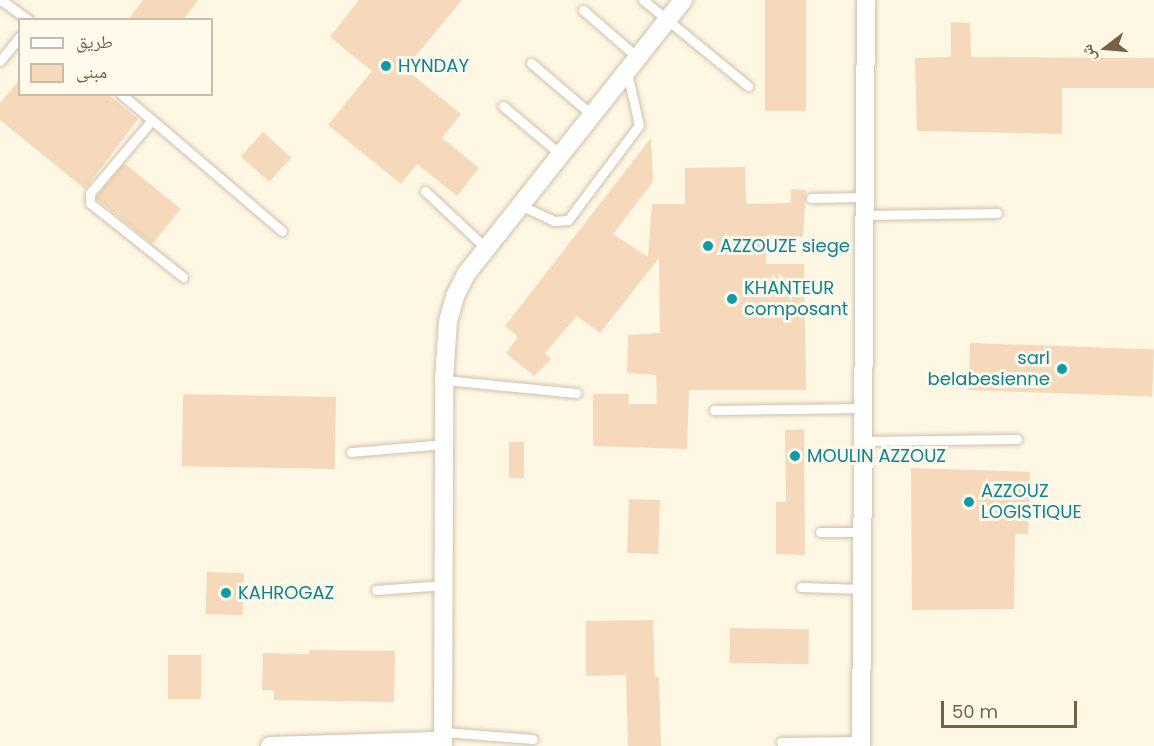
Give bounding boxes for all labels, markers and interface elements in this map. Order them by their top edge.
legend [18,18,213,96]
north arrow [1076,18,1136,78]
text: طريق [76,29,113,54]
text: ش [1075,42,1102,64]
place label: HYNDAY [398,55,469,77]
text: مبنى [76,59,107,84]
marker: HYNDAY [379,59,393,73]
place label: AZZOUZE siege [720,235,850,257]
marker: AZZOUZE siege [701,239,715,253]
place label: KHANTEUR composant [744,278,848,320]
marker: KHANTEUR composant [725,292,739,306]
place label: sarl belabesienne [928,348,1050,391]
marker: sarl belabesienne [1055,362,1069,376]
place label: MOULIN AZZOUZ [807,445,946,467]
marker: MOULIN AZZOUZ [788,449,802,463]
place label: AZZOUZ LOGISTIQUE [981,481,1082,524]
marker: AZZOUZ LOGISTIQUE [962,495,976,509]
place label: KAHROGAZ [238,582,334,604]
marker: KAHROGAZ [219,586,233,600]
scale bar [944,689,1080,727]
text: 50 m [952,699,998,724]

